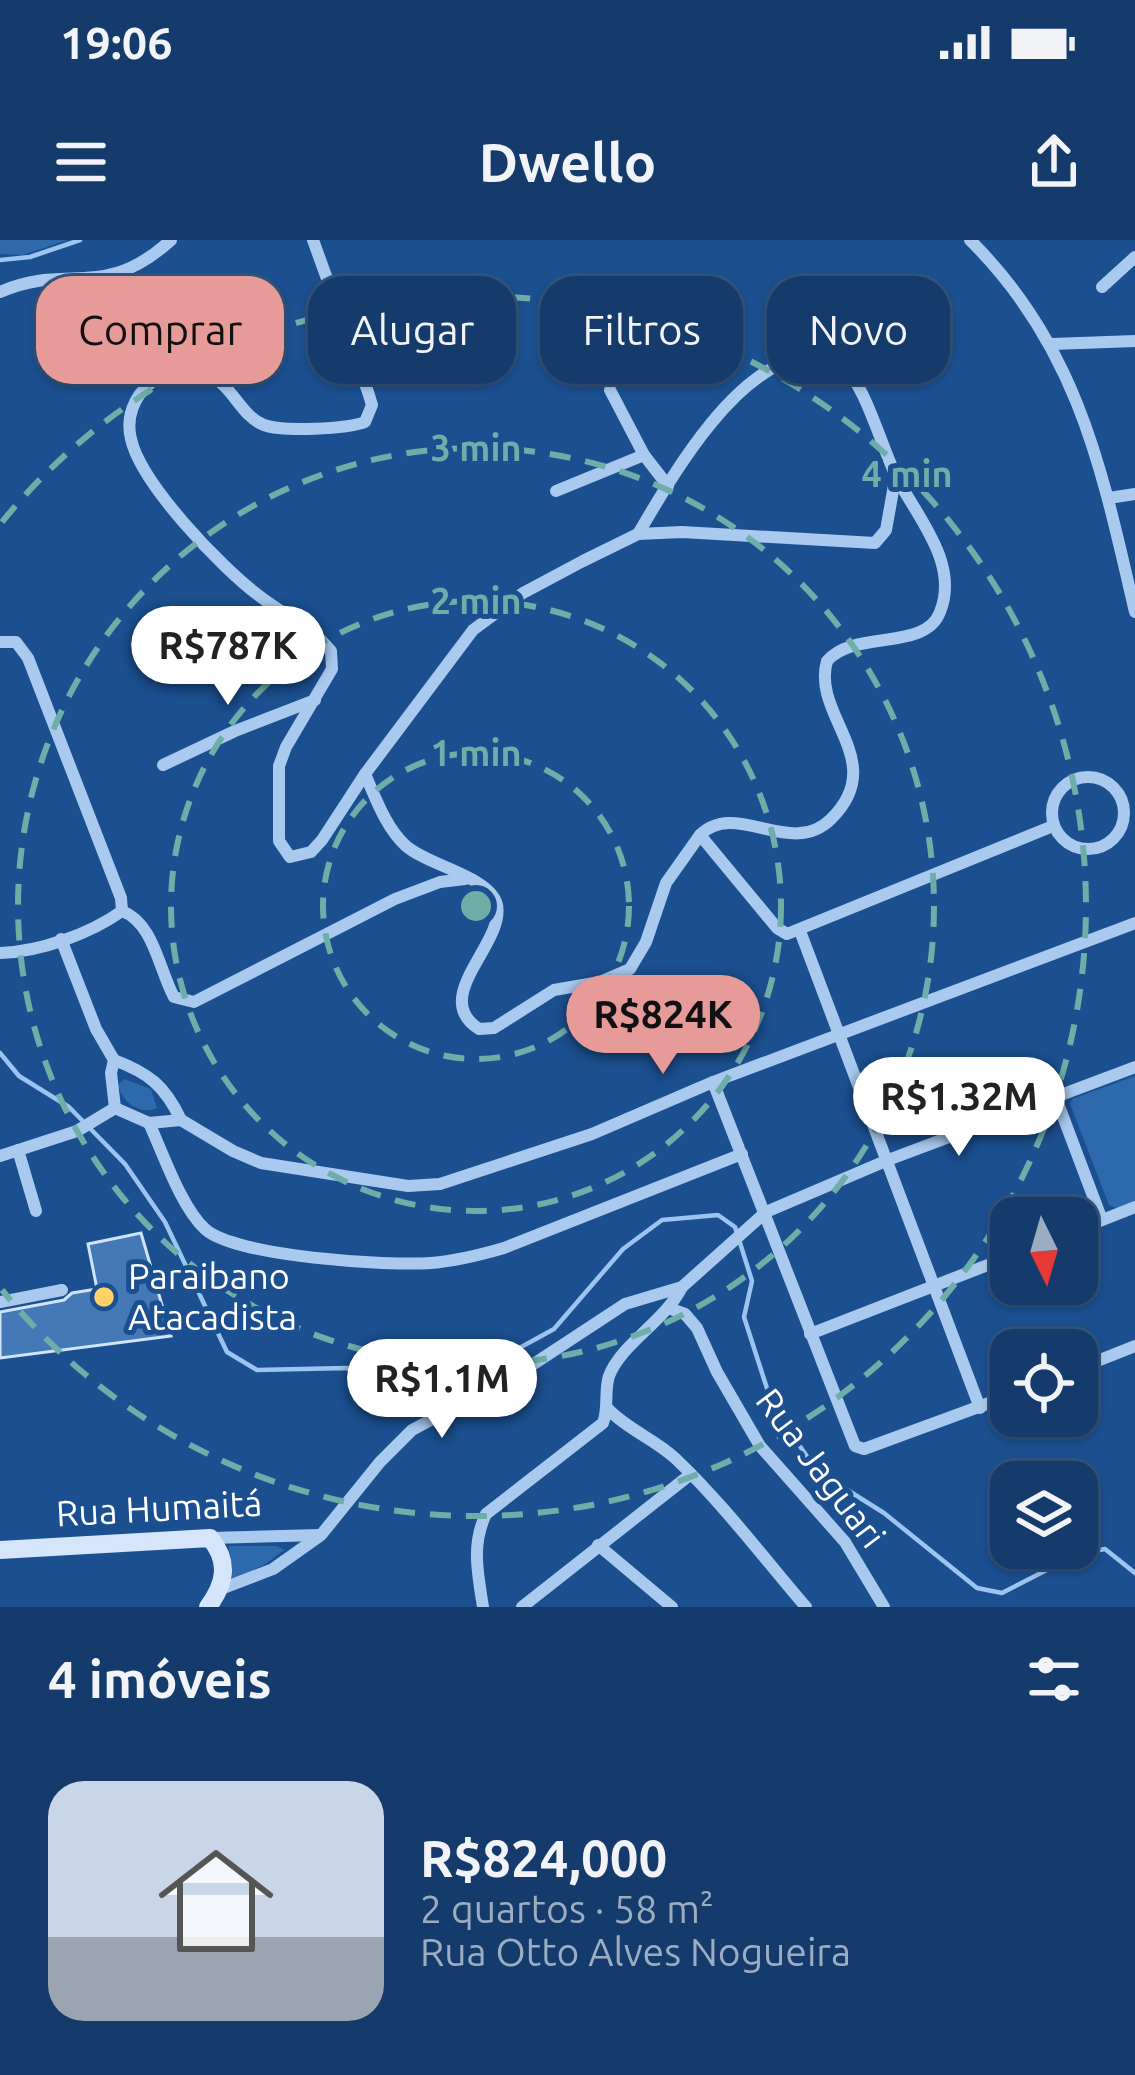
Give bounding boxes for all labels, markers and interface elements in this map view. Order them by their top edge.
text: 19:06 [60,17,173,68]
icon: menu [48,129,114,195]
icon: share [1021,129,1087,195]
text: Dwello [479,132,656,192]
chip: Comprar [36,276,284,384]
chip: Alugar [308,276,516,384]
chip: Filtros [540,276,743,384]
chip: Novo [767,276,950,384]
text: 3 min [431,427,521,468]
text: 4 min [862,453,952,494]
text: 2 min [431,580,521,621]
pin: R$787K [130,606,326,708]
text: R$787K [158,623,298,666]
text: 1 min [431,732,521,773]
centre of rings [455,885,497,927]
pin: R$824K [565,975,761,1077]
text: R$824K [593,992,733,1035]
pin: R$1.32M [848,1057,1070,1159]
text: R$1.32M [880,1074,1038,1117]
north arrow [990,1197,1098,1305]
map controls [990,1197,1098,1569]
place label: Paraibano Atacadista [128,1255,297,1337]
marker: Paraibano Atacadista [91,1284,117,1310]
button: locate [990,1329,1098,1437]
pin: R$1.1M [344,1339,540,1441]
text: R$1.1M [374,1356,510,1399]
street label: Rua Jaguari [748,1380,894,1555]
button: layers [990,1461,1098,1569]
street label: Rua Humaitá [55,1482,263,1533]
icon: filters [1021,1646,1087,1712]
text: 4 imóveis [48,1650,271,1708]
icon: home [144,1829,288,1973]
text: R$824,000 [420,1829,667,1887]
text: 2 quartos · 58 m² [420,1887,714,1930]
text: Rua Otto Alves Nogueira [420,1930,851,1973]

